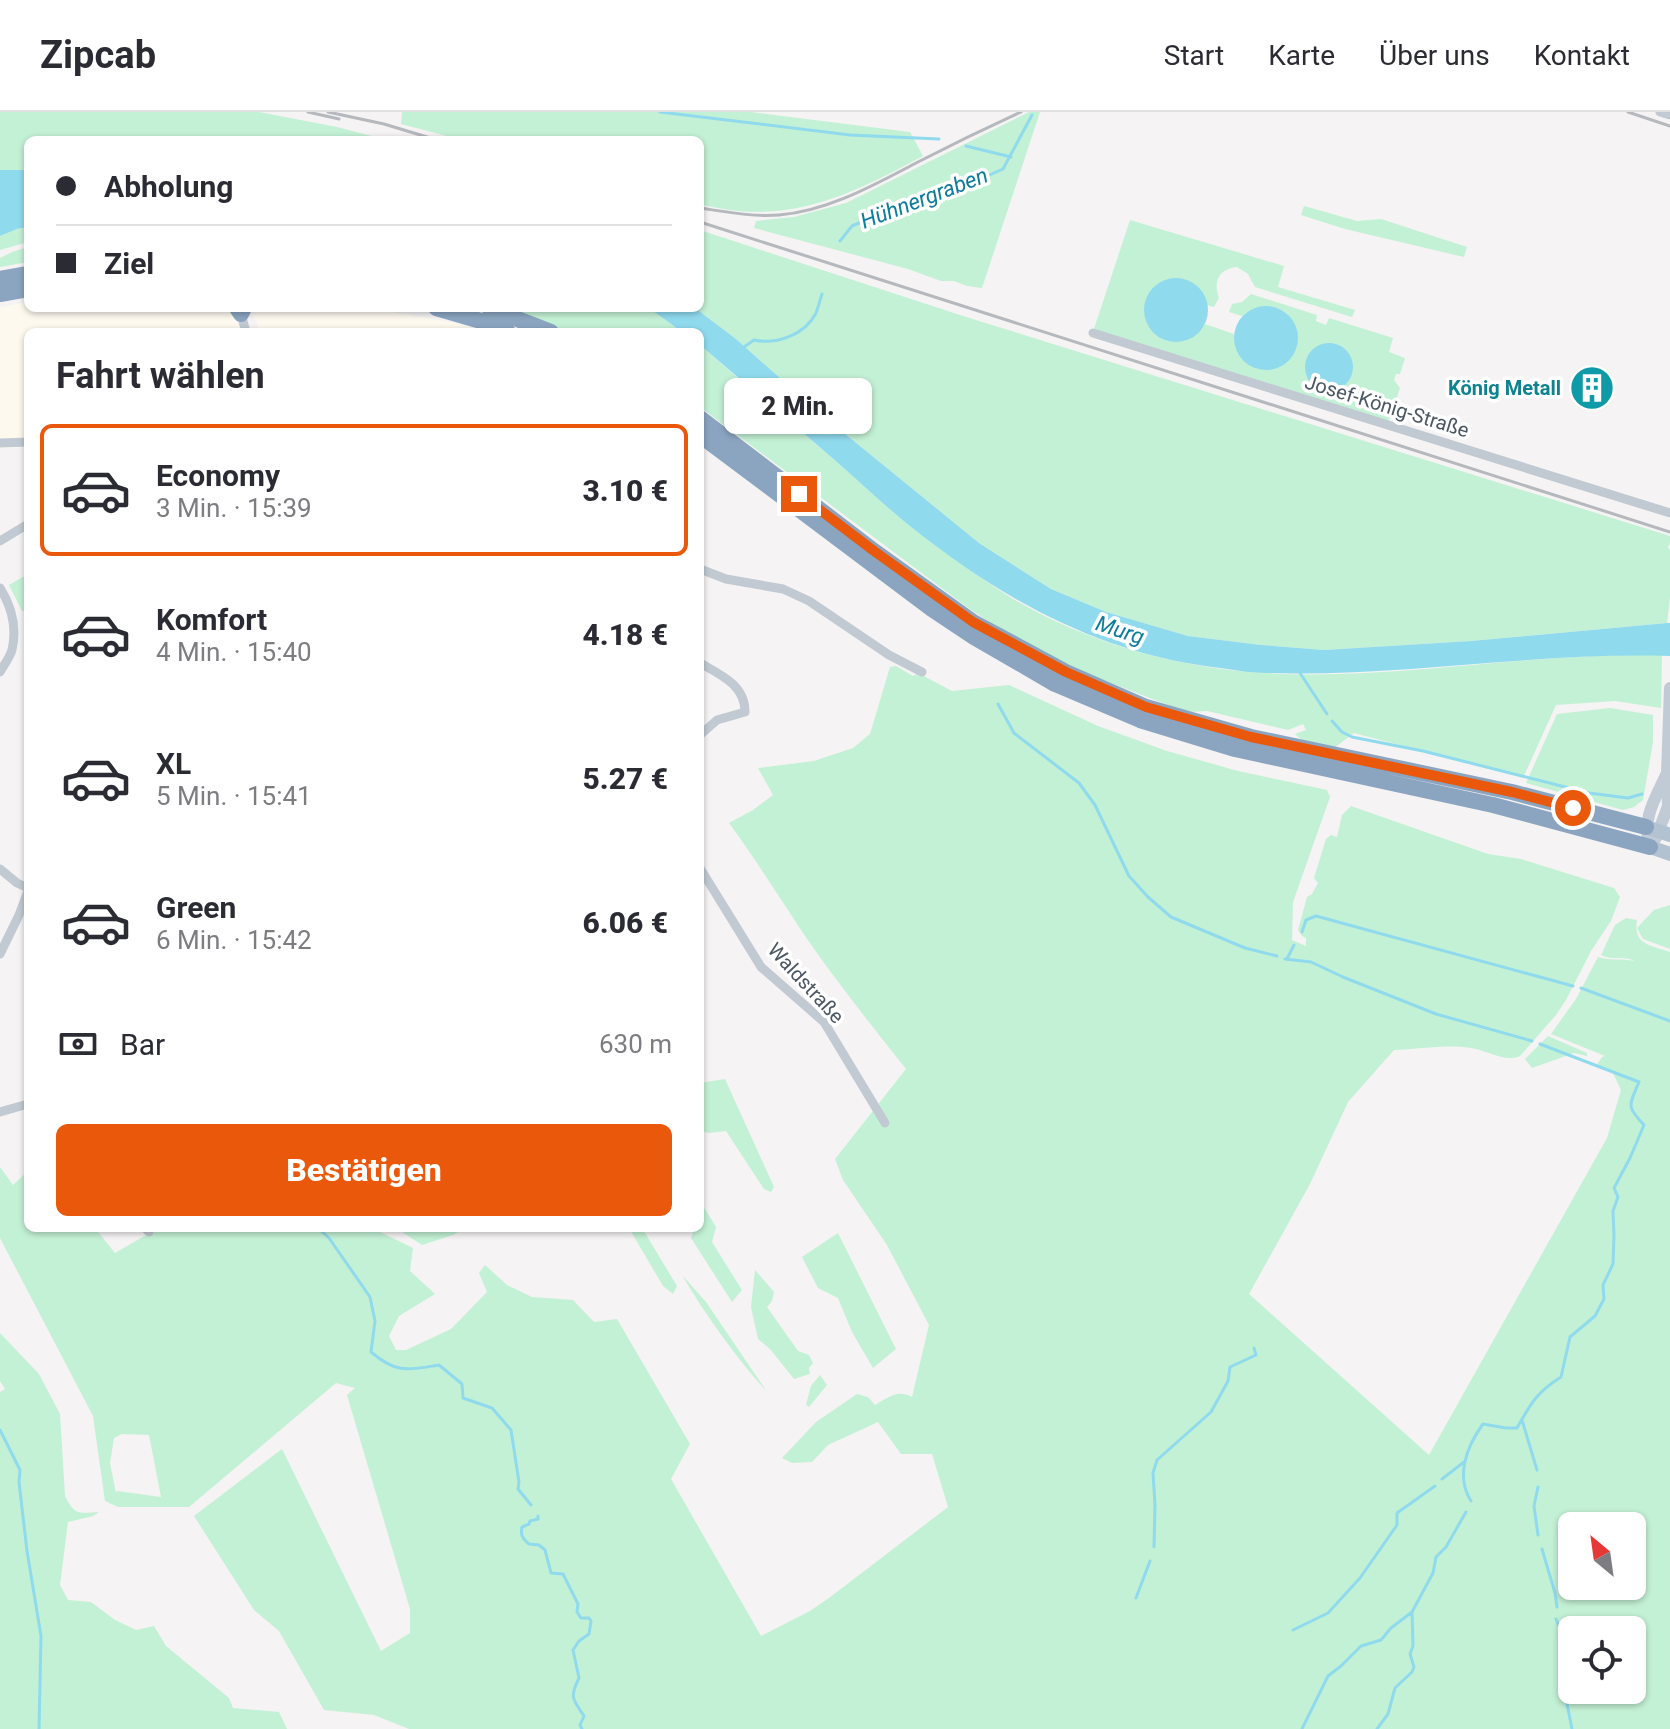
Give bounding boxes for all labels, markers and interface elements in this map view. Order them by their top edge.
text: Zipcab [40,33,156,77]
text: Start [1164,39,1224,72]
text: Karte [1268,39,1335,72]
text: Über uns [1379,39,1490,72]
text: Kontakt [1534,39,1630,72]
water label: Hühnergraben [857,162,991,234]
text: Abholung [104,169,233,204]
text: Ziel [104,246,154,281]
text: Fahrt wählen [56,355,265,397]
building icon: König Metall [1568,364,1616,412]
street label: Josef-König-Straße [1302,370,1472,442]
place label: König Metall [1448,376,1561,400]
callout: 2 Min. [725,378,873,434]
text: 2 Min. [761,391,835,421]
icon: car [60,454,132,526]
text: Economy [156,458,280,493]
text: 3.10 € [582,473,668,508]
route end [781,476,817,512]
text: 3 Min. · 15:39 [156,493,312,523]
icon: car [60,598,132,670]
text: Komfort [156,602,267,637]
water label: Murg [1093,610,1147,650]
text: 4.18 € [582,617,668,652]
text: 4 Min. · 15:40 [156,637,312,667]
icon: car [60,742,132,814]
text: XL [156,746,191,781]
text: 5.27 € [582,761,668,796]
text: 5 Min. · 15:41 [156,781,312,811]
route start [1555,790,1591,826]
icon: car [60,886,132,958]
text: Green [156,890,236,925]
text: 6.06 € [582,905,668,940]
text: 6 Min. · 15:42 [156,925,312,955]
street label: Waldstraße [763,938,849,1028]
icon: cash [56,1022,100,1066]
text: Bar [120,1027,165,1062]
text: 630 m [599,1029,672,1059]
button: Bestätigen [56,1124,672,1216]
north arrow [1558,1512,1646,1600]
map controls [1558,1512,1646,1704]
button: locate [1558,1616,1646,1704]

